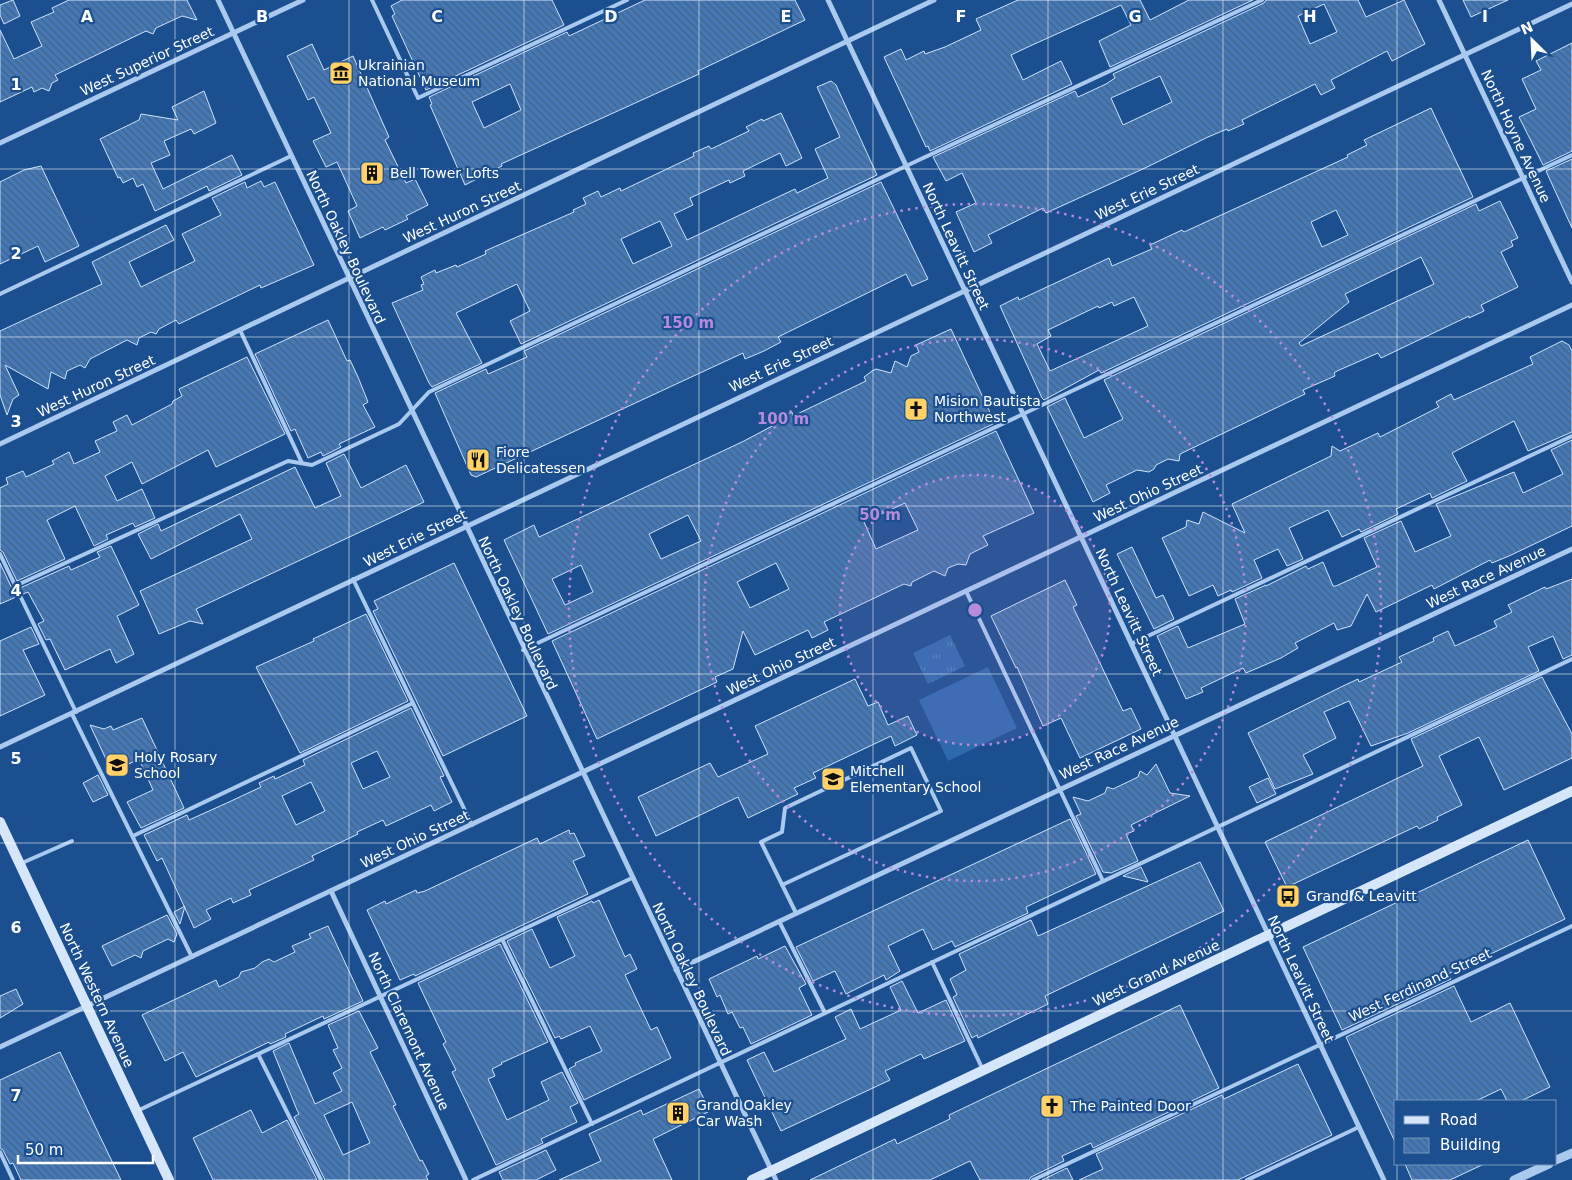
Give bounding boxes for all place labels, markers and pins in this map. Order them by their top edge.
place label: Ukrainian National Museum [358,57,480,89]
museum icon: Ukrainian National Museum [328,60,354,86]
building icon: Bell Tower Lofts [359,160,385,186]
place label: Bell Tower Lofts [390,165,499,181]
place label: Mision Bautista Northwest [934,393,1041,425]
church icon: Mision Bautista Northwest [903,396,929,422]
place label: Fiore Delicatessen [496,444,586,476]
restaurant icon: Fiore Delicatessen [465,447,491,473]
centre of rings [966,601,984,619]
place label: Holy Rosary School [134,749,217,781]
school or university icon: Holy Rosary School [104,752,130,778]
place label: Mitchell Elementary School [850,763,982,795]
school or university icon: Mitchell Elementary School [820,766,846,792]
bus stop icon: Grand & Leavitt [1275,883,1301,909]
place label: Grand & Leavitt [1306,888,1417,904]
church icon: The Painted Door [1039,1093,1065,1119]
place label: Grand Oakley Car Wash [696,1097,792,1129]
place label: The Painted Door [1069,1098,1191,1114]
building icon: Grand Oakley Car Wash [665,1100,691,1126]

